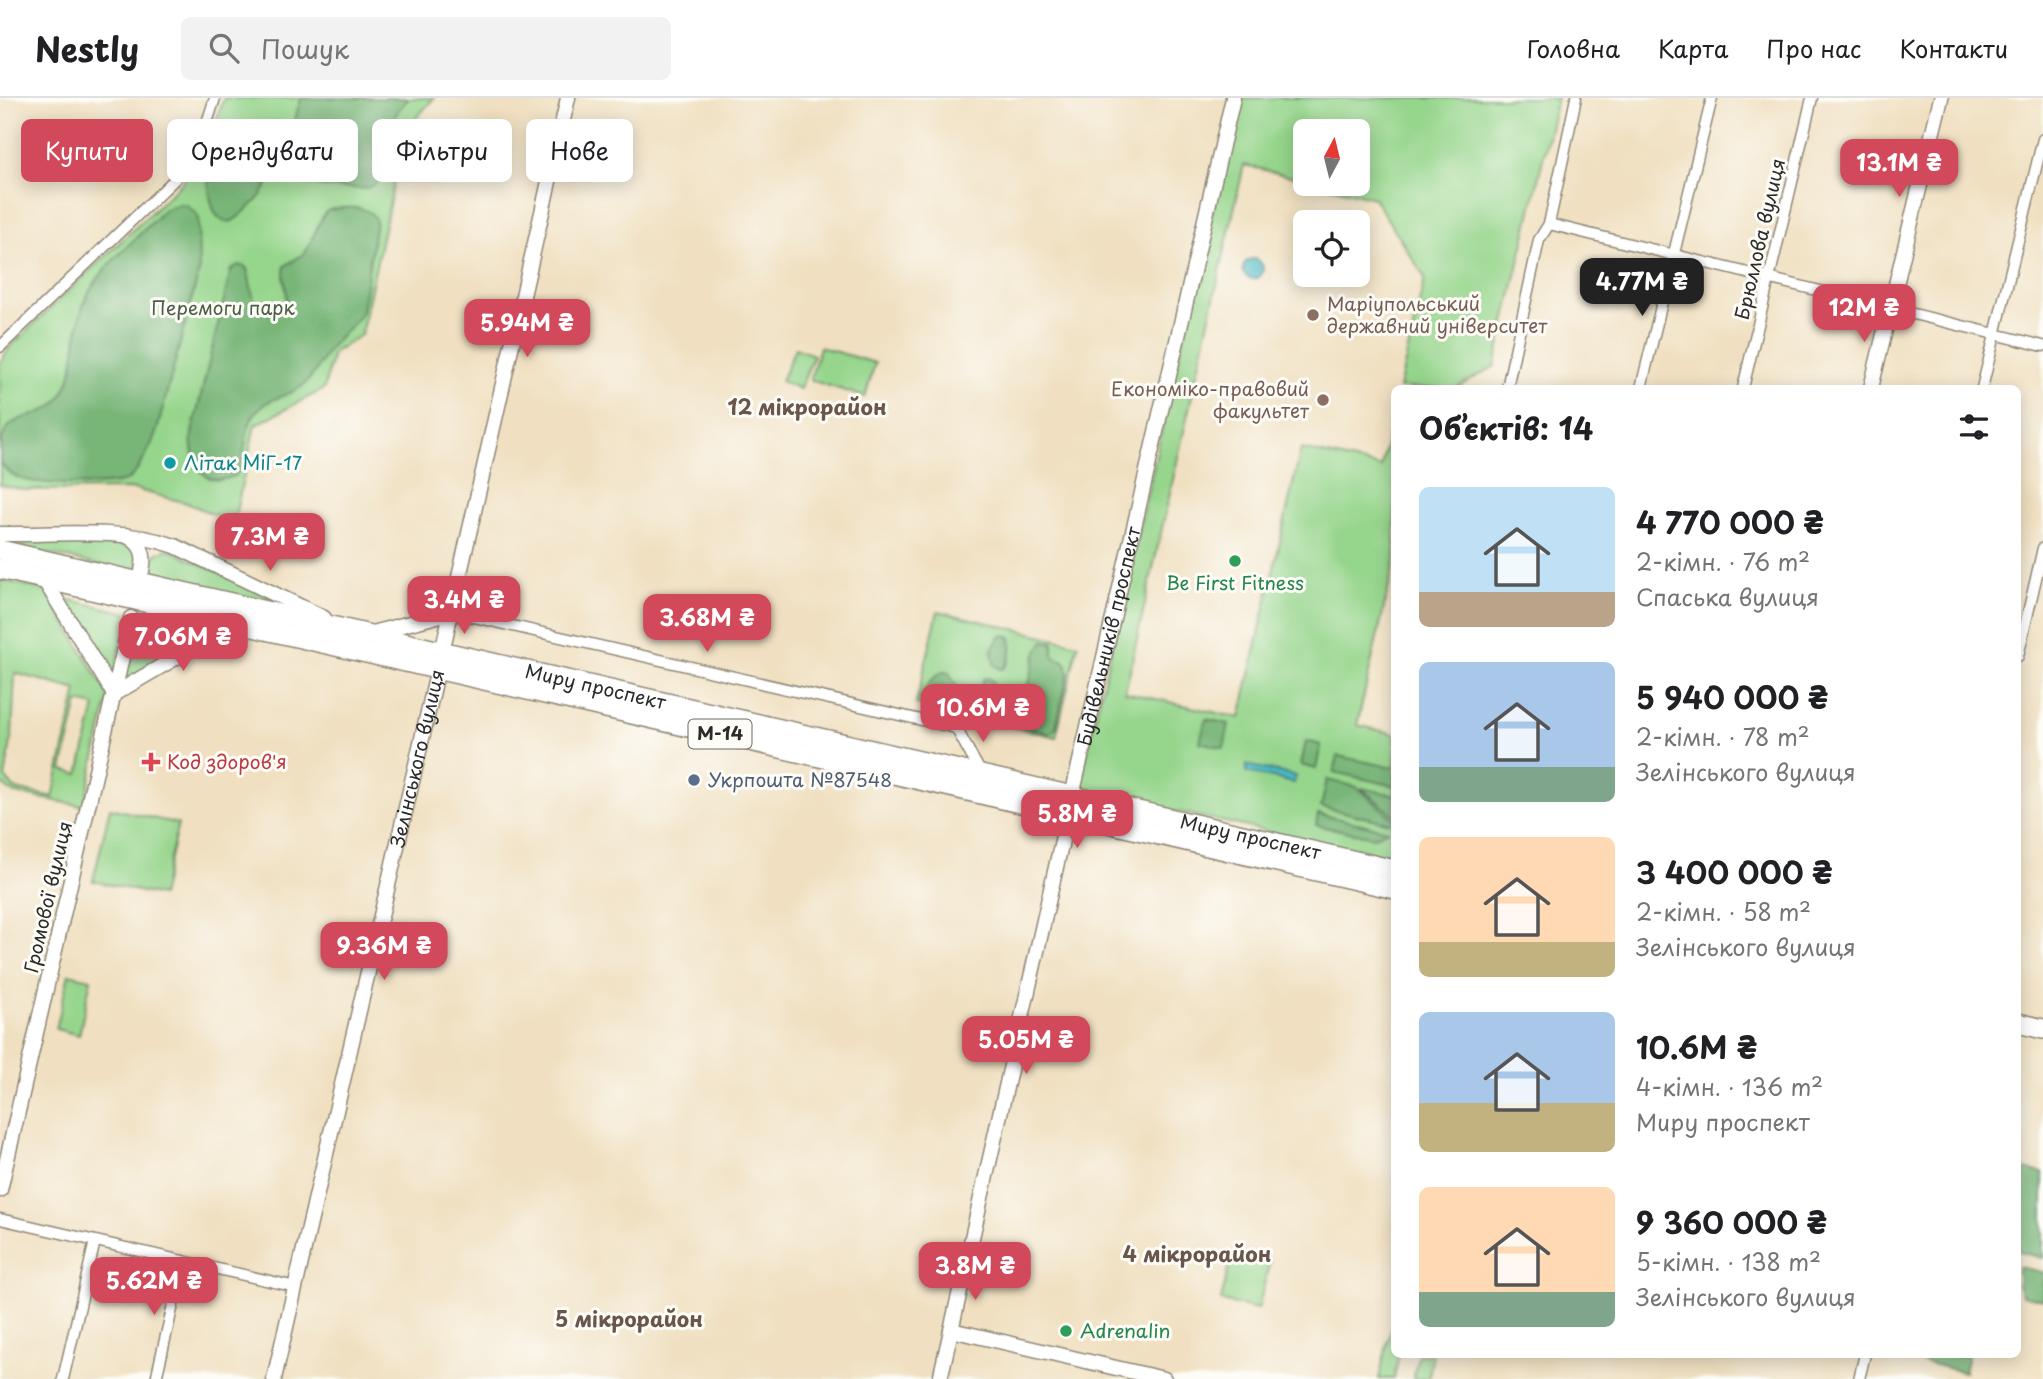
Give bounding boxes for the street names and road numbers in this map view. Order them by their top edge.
street label: Брюллова вулиця [1727,155,1791,322]
street label: Будівельників проспект [1069,523,1147,748]
street label: Миру проспект [523,656,670,715]
street label: Зелінського вулиця [382,666,450,850]
road number: М-14 [688,720,752,748]
street label: Миру проспект [1178,806,1325,866]
street label: Громової вулиця [16,818,78,975]

